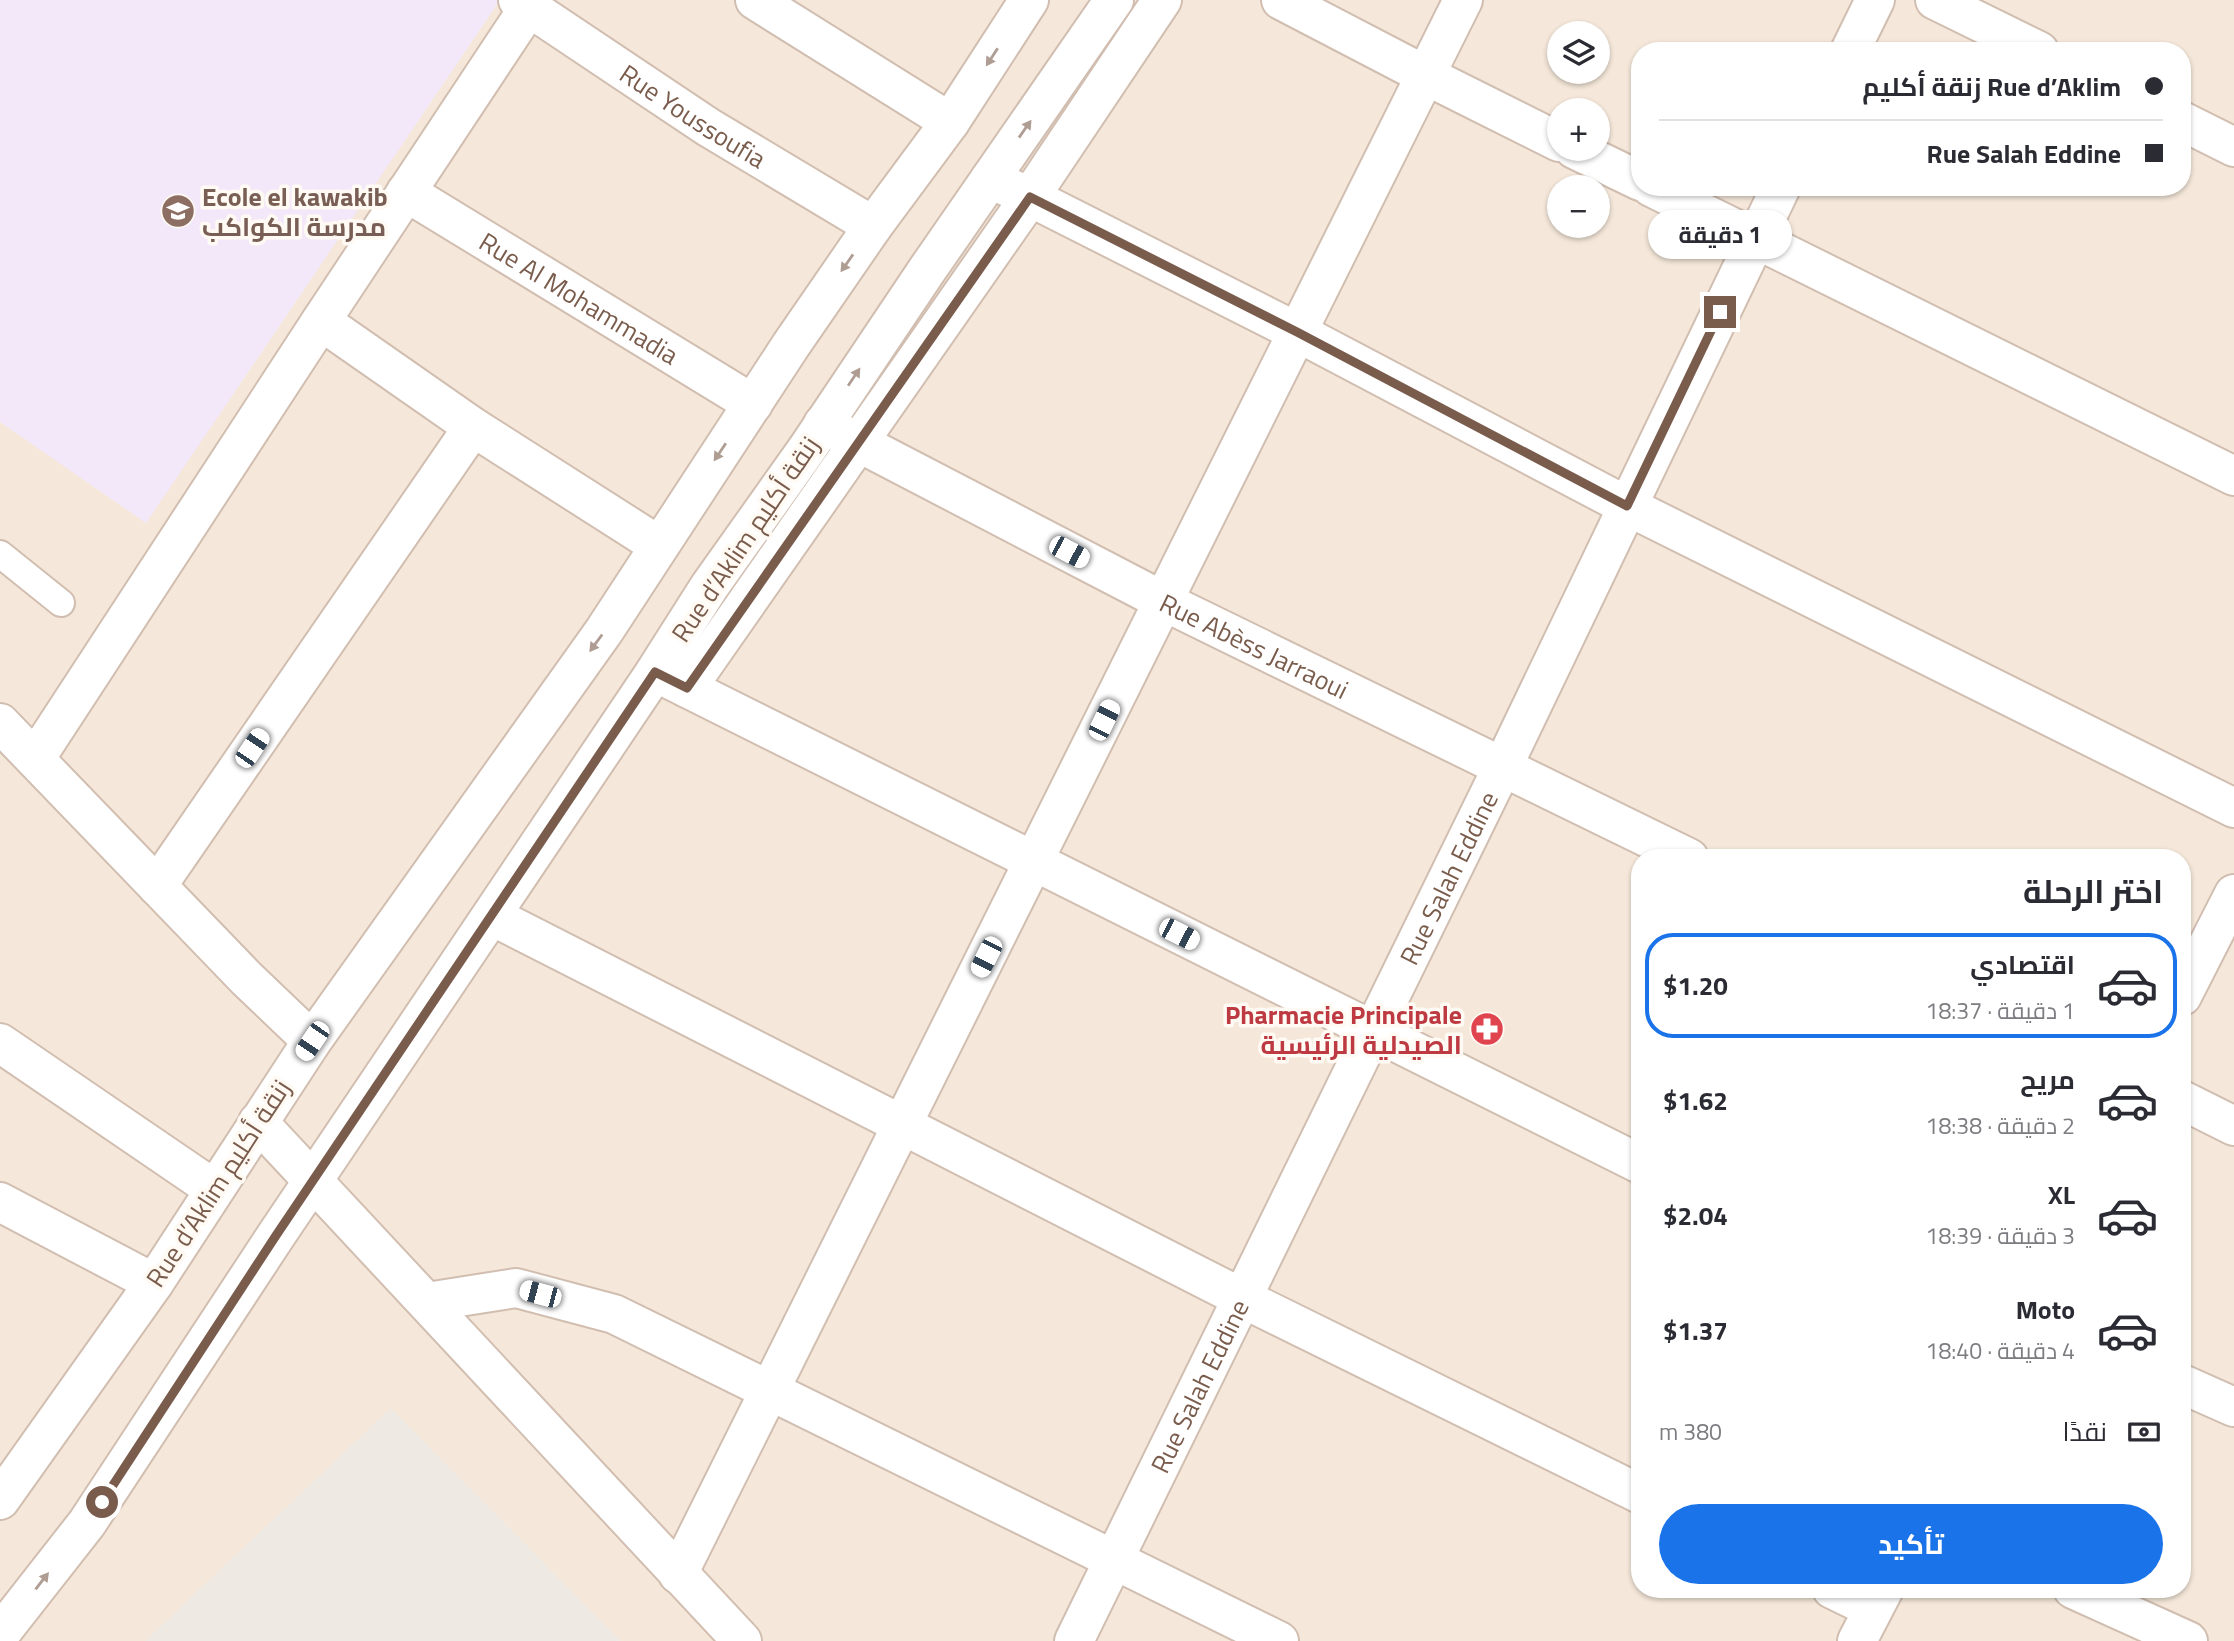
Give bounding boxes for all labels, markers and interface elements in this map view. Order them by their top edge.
map controls [1547,21,1610,238]
button: layers [1547,21,1610,84]
one-way arrow [986,48,999,67]
street label: Rue Youssoufia [612,54,774,177]
text: Rue d’Aklim زنقة أكليم [1862,67,2121,106]
button: + [1547,98,1610,161]
one-way arrow [1018,120,1032,138]
text: Rue Salah Eddine [1927,134,2121,173]
button: − [1547,175,1610,238]
place label: Ecole el kawakib مدرسة الكواكب [202,177,388,246]
school or university icon: Ecole el kawakib مدرسة الكواكب [159,192,197,230]
callout: 1 دقيقة [1648,210,1792,260]
text: 1 دقيقة [1679,217,1761,252]
street label: Rue Al Mohammadia [472,222,686,374]
one-way arrow [840,254,854,272]
route end [1704,296,1736,328]
one-way arrow [847,368,861,386]
street label: Rue d’Aklim زنقة أكليم [661,428,829,650]
one-way arrow [714,442,727,462]
car [1046,533,1093,571]
street label: Rue Abèss Jarraoui [1153,583,1355,708]
one-way arrow [589,634,603,652]
car [1086,697,1123,743]
car [232,725,273,771]
street label: Rue Salah Eddine [1389,784,1507,971]
text: اختر الرحلة [2023,867,2163,915]
car [1156,915,1203,953]
car [968,934,1005,980]
text: اقتصادي [1970,945,2075,984]
icon: car [2096,954,2159,1017]
text: $1.20 [1663,966,1728,1005]
text: 1 دقيقة · 18:37 [1926,993,2075,1028]
place label: Pharmacie Principale الصيدلية الرئيسية [1225,995,1462,1064]
pharmacy icon: Pharmacie Principale الصيدلية الرئيسية [1468,1010,1506,1048]
car [292,1018,333,1064]
text: مريح [2020,1060,2075,1099]
icon: car [2096,1069,2159,1132]
street label: Rue d’Aklim زنقة أكليم [136,1071,300,1295]
text: $1.62 [1663,1081,1728,1120]
text: 2 دقيقة · 18:38 [1926,1108,2075,1143]
text: XL [2048,1175,2075,1214]
icon: car [2096,1184,2159,1247]
text: $2.04 [1663,1196,1728,1235]
text: 3 دقيقة · 18:39 [1926,1218,2075,1253]
car [517,1278,564,1310]
text: Moto [2016,1290,2075,1329]
street label: Rue Salah Eddine [1140,1293,1258,1479]
icon: car [2096,1299,2159,1362]
text: $1.37 [1663,1311,1728,1350]
text: 4 دقيقة · 18:40 [1926,1333,2075,1368]
text: نقدًا [2063,1412,2107,1451]
icon: cash [2125,1413,2163,1451]
text: 380 m [1659,1414,1722,1449]
route start [86,1486,118,1518]
button: تأكيد [1659,1504,2163,1584]
one-way arrow [35,1572,50,1590]

